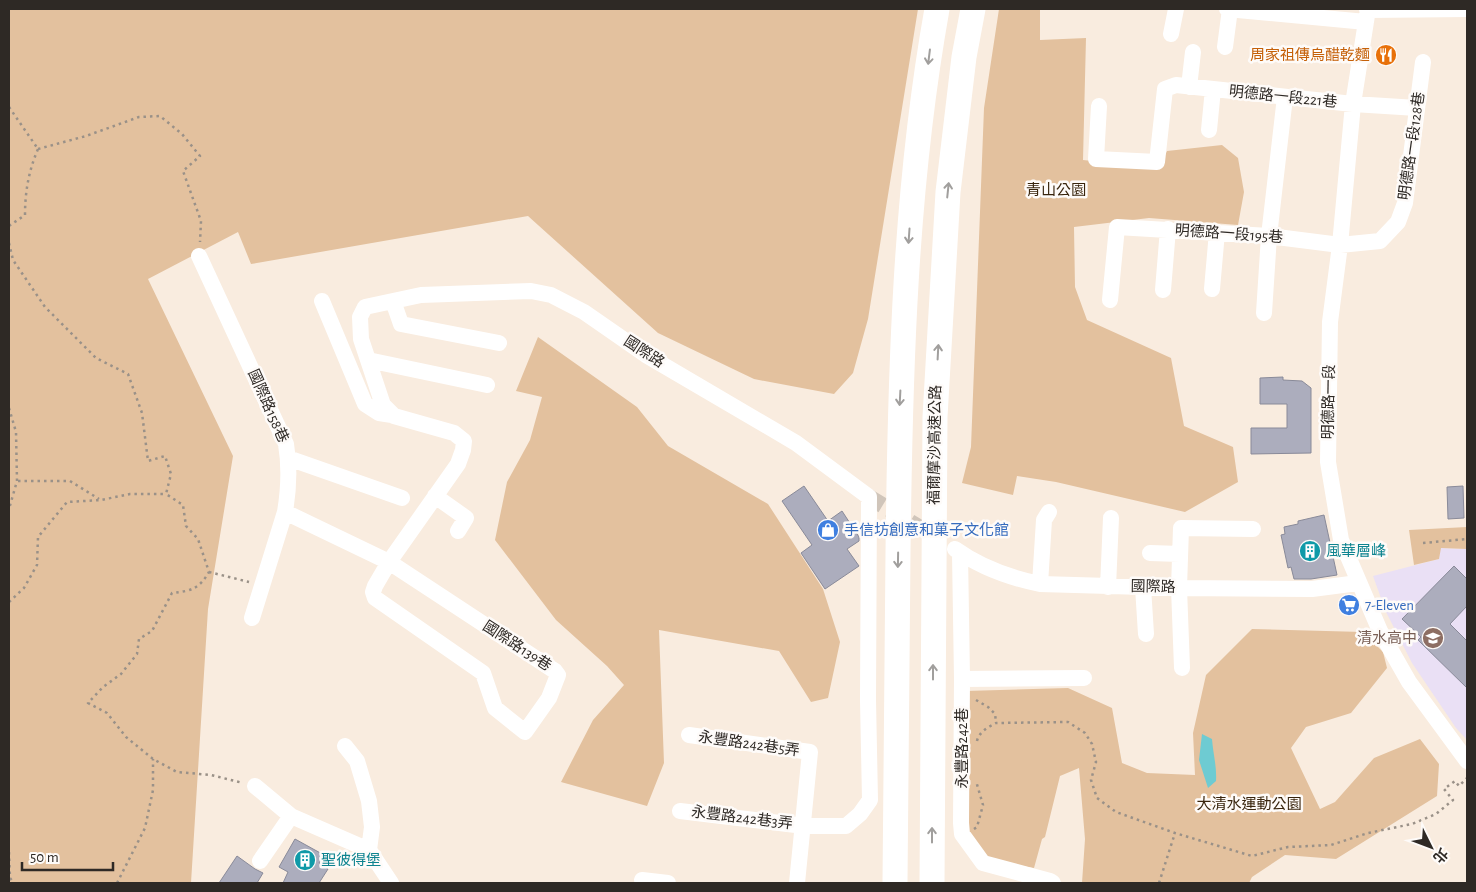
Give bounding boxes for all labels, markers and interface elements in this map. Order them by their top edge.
restaurant icon: 周家祖傳烏醋乾麵 [1374,43,1398,67]
place label: 周家祖傳烏醋乾麵 [1250,46,1370,63]
one-way arrow [924,49,934,65]
street label: 明德路一段221巷 [1228,82,1338,110]
street label: 明德路一段128巷 [1395,91,1427,201]
one-way arrow [943,182,953,198]
park label: 青山公園 [1026,182,1086,198]
street label: 明德路一段195巷 [1174,221,1284,245]
one-way arrow [904,227,914,243]
street label: 國際路 [621,333,668,371]
one-way arrow [934,344,943,360]
street label: 明德路一段 [1319,364,1337,440]
street label: 國際路158巷 [245,367,292,445]
street label: 福爾摩沙高速公路 [924,385,944,505]
one-way arrow [896,390,905,406]
shop icon: 手信坊創意和菓子文化館 [816,518,840,542]
place label: 手信坊創意和菓子文化館 [844,521,1009,538]
building icon: 風華層峰 [1298,539,1322,563]
place label: 風華層峰 [1326,542,1386,559]
one-way arrow [893,552,902,568]
street label: 國際路 [1130,578,1176,595]
supermarket icon: 7-Eleven [1337,593,1361,617]
place label: 7-Eleven [1365,598,1414,613]
street label: 國際路139巷 [480,618,555,674]
school or university icon: 清水高中 [1421,626,1445,650]
place label: 清水高中 [1357,630,1417,646]
one-way arrow [928,664,938,680]
street label: 永豐路242巷 [954,708,970,788]
street label: 永豐路242巷5弄 [697,728,801,759]
park label: 大清水運動公園 [1196,796,1302,812]
street label: 永豐路242巷3弄 [690,803,794,832]
north arrow [1406,822,1456,872]
one-way arrow [927,827,937,843]
scale bar [22,840,114,872]
text: 北 [1430,845,1451,866]
building icon: 聖彼得堡 [293,848,317,872]
text: 50 m [30,850,59,865]
place label: 聖彼得堡 [321,852,381,868]

